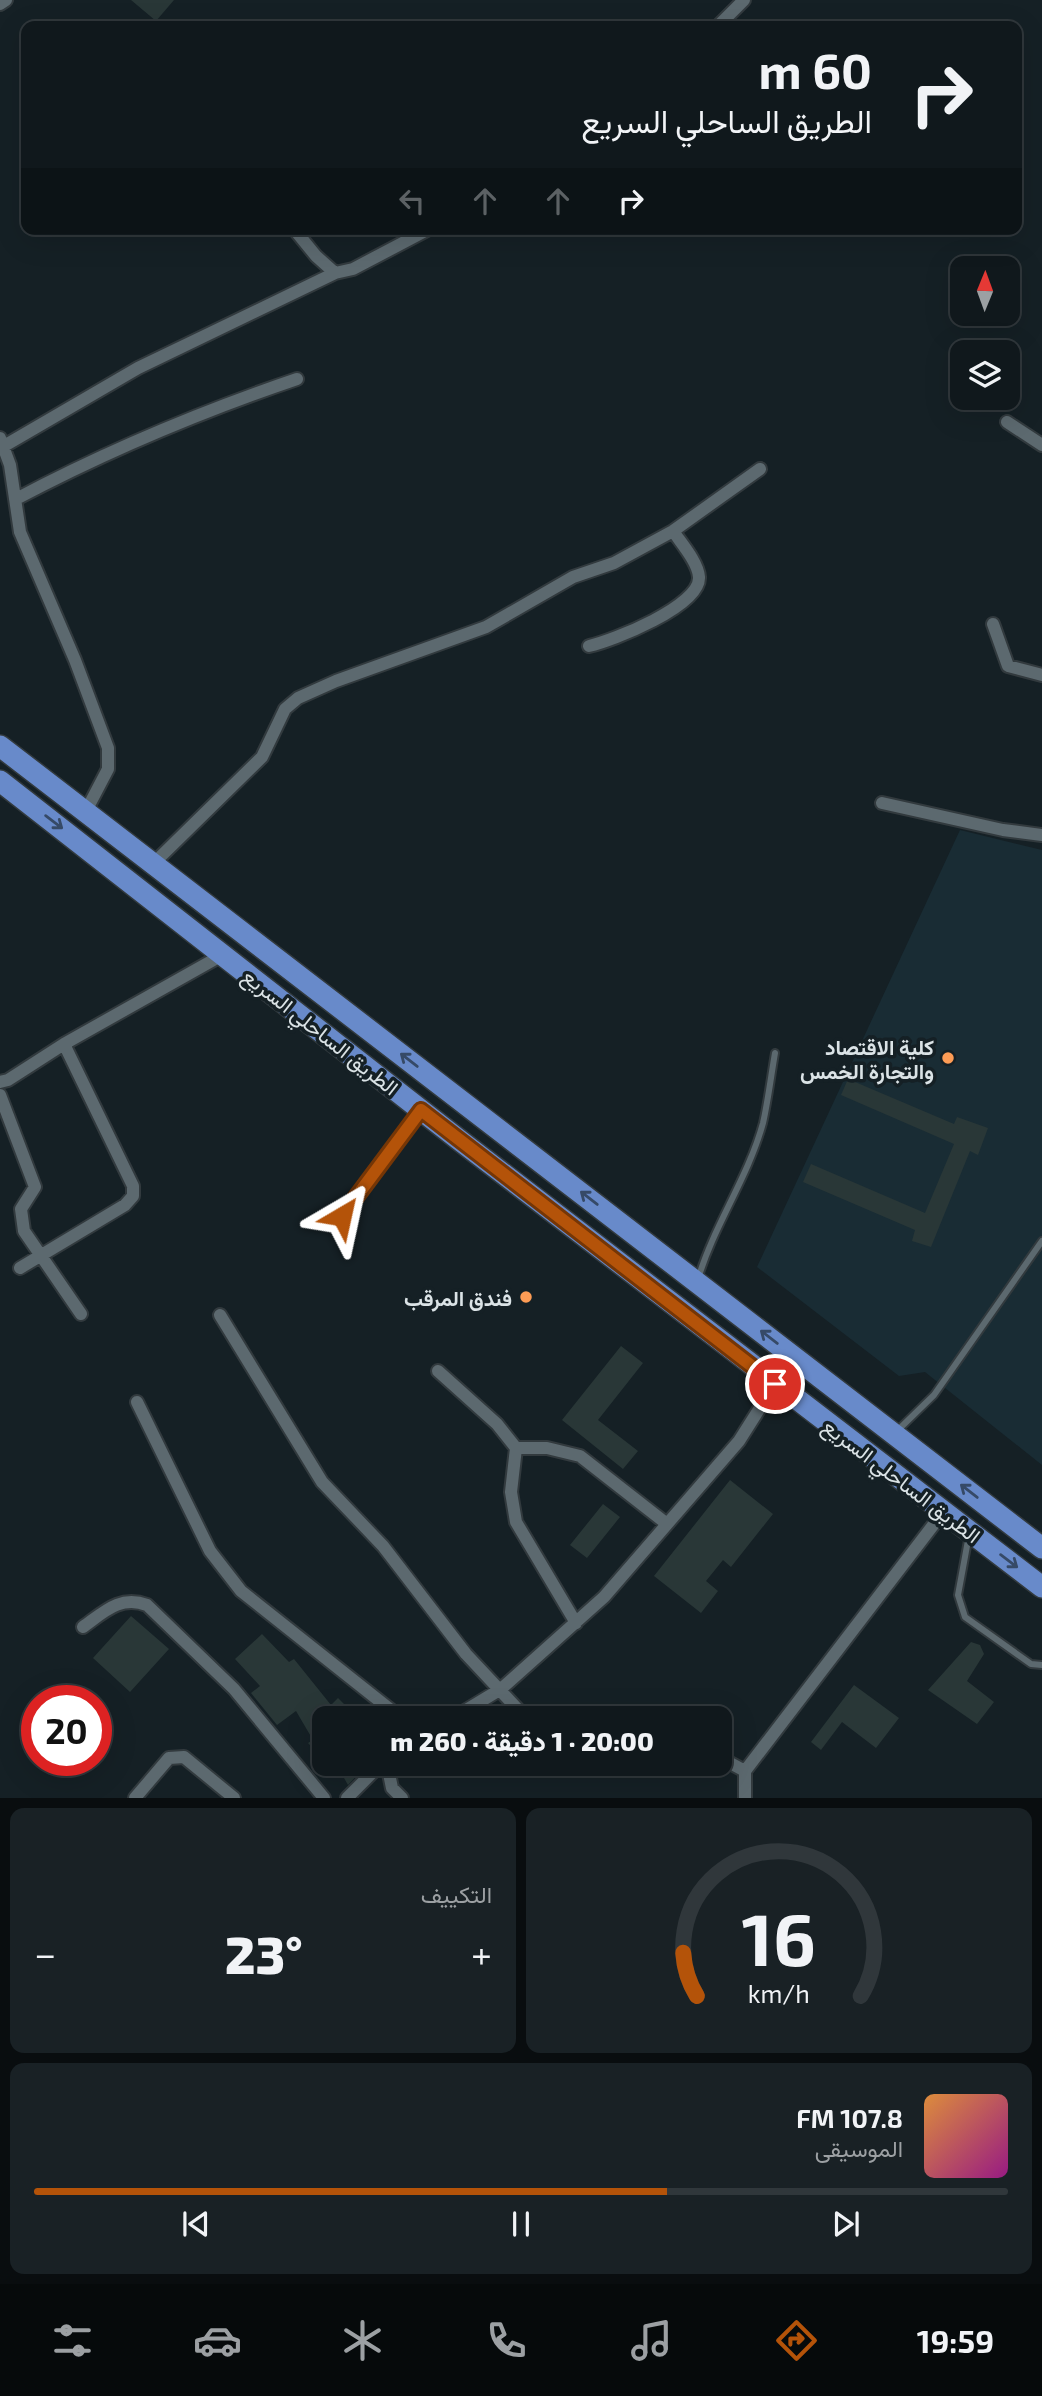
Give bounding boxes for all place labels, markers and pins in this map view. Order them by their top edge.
place label: كلية الاقتصاد والتجارة الخمس [800,1034,934,1085]
marker: كلية الاقتصاد والتجارة الخمس [940,1050,956,1066]
place label: فندق المرقب [404,1285,512,1312]
marker: فندق المرقب [518,1289,534,1305]
pin [745,1354,805,1414]

